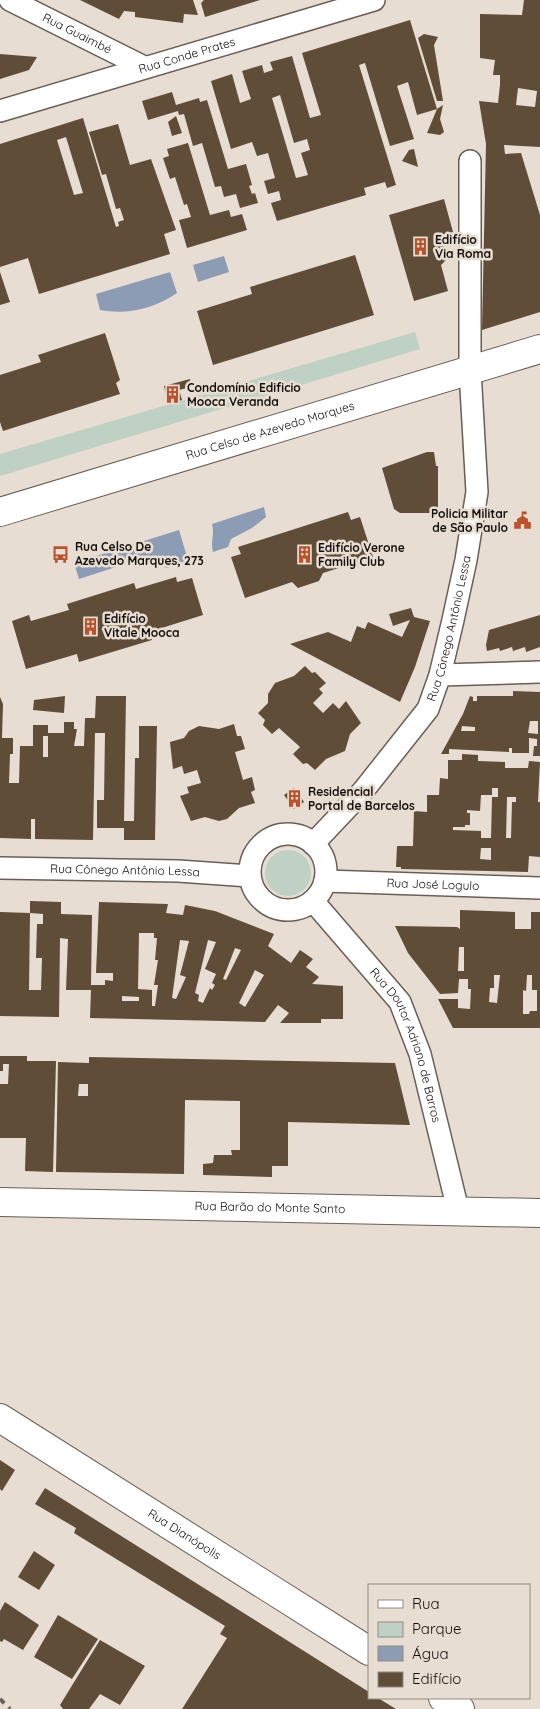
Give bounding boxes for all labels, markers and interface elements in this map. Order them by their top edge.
street label: Rua Guaimbé [40,10,115,57]
street label: Rua Conde Prates [137,34,237,76]
place label: Edifício Via Roma [435,232,491,261]
building icon: Edifício Via Roma [411,237,431,257]
place label: Condomínio Edificio Mooca Veranda [187,380,301,409]
building icon: Condomínio Edificio Mooca Veranda [163,385,183,405]
street label: Rua Celso de Azevedo Marques [184,397,356,463]
place label: Policia Militar de São Paulo [431,506,508,535]
public building icon: Policia Militar de São Paulo [512,511,532,531]
place label: Rua Celso De Azevedo Marques, 273 [75,539,204,568]
place label: Edifício Verone Family Club [318,540,405,569]
bus stop icon: Rua Celso De Azevedo Marques, 273 [51,544,71,564]
building icon: Edifício Verone Family Club [294,545,314,565]
street label: Rua Cônego Antônio Lessa [423,554,474,703]
place label: Edifício Vitale Mooca [104,611,180,640]
building icon: Edifício Vitale Mooca [80,616,100,636]
place label: Residencial Portal de Barcelos [308,784,415,813]
building icon: Residencial Portal de Barcelos [284,789,304,809]
street label: Rua Cônego Antônio Lessa [50,861,200,879]
street label: Rua José Logulo [386,875,480,893]
street label: Rua Doutor Adriano de Barros [367,964,444,1124]
street label: Rua Barão do Monte Santo [194,1198,346,1216]
street label: Rua Dianópolis [145,1505,224,1563]
legend [368,1584,530,1699]
text: Rua [412,1594,440,1613]
text: Parque [412,1619,462,1638]
text: Água [412,1644,449,1663]
text: Edifício [412,1669,461,1688]

